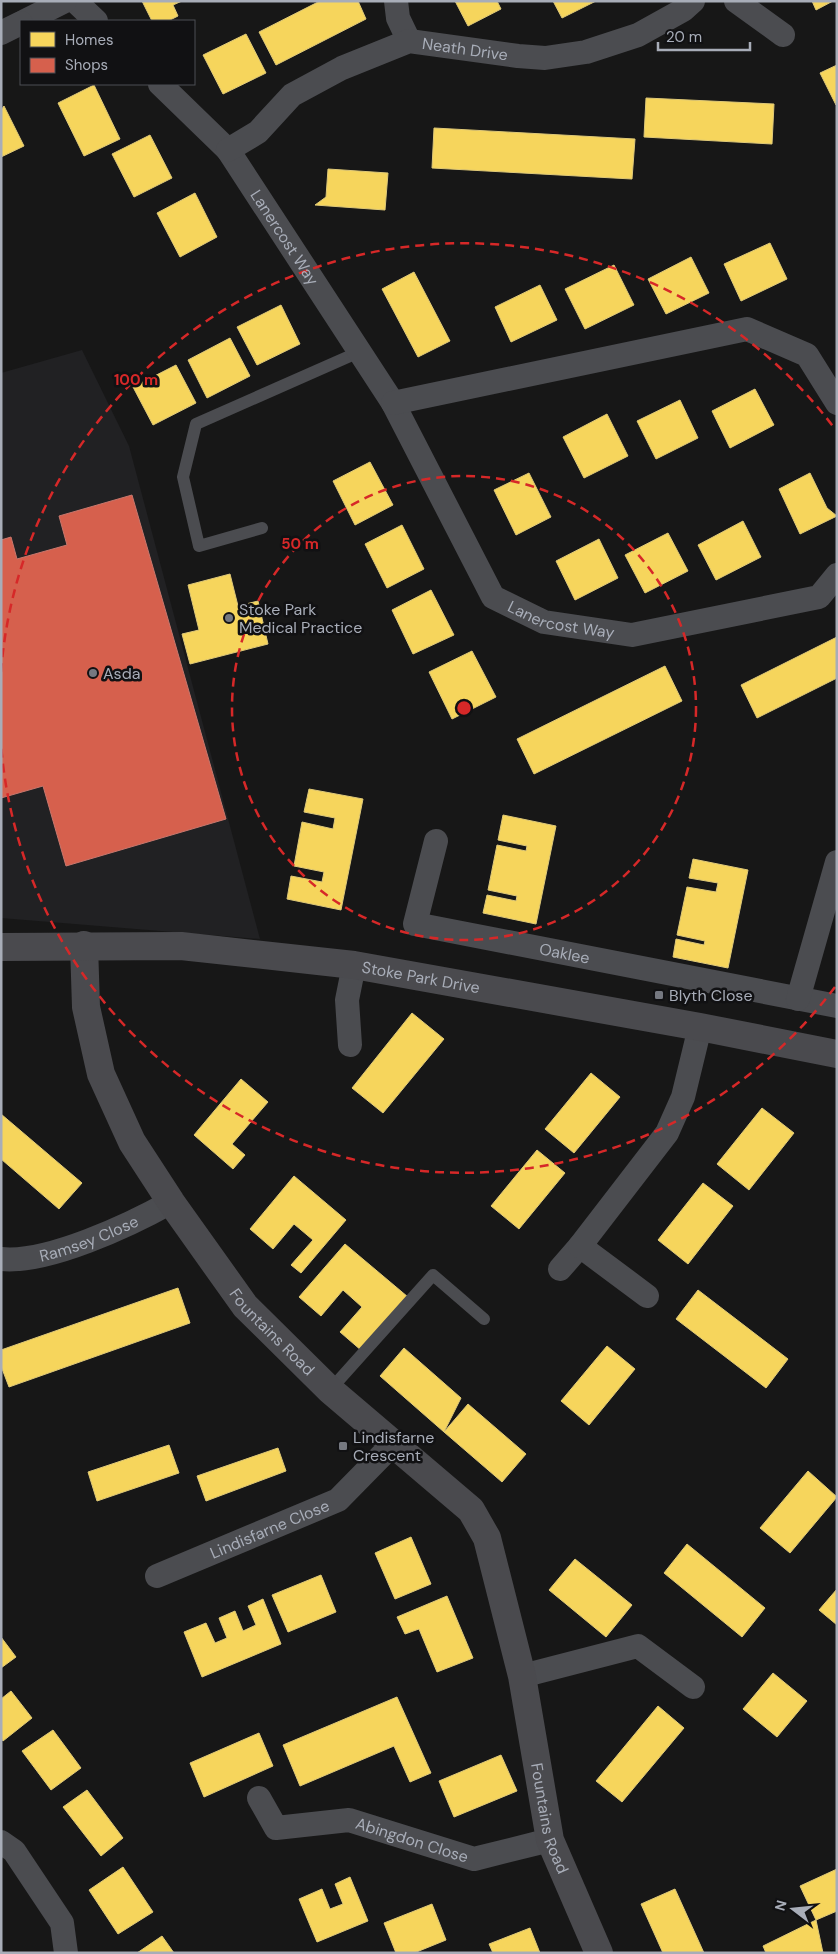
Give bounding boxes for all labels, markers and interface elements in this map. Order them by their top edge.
legend [20,20,195,85]
scale bar [658,20,750,52]
text: 20 m [666,27,702,47]
text: Homes [65,30,114,50]
street label: Neath Drive [421,33,509,66]
text: Shops [65,55,108,75]
street label: Lanercost Way [246,186,323,289]
text: 100 m [114,370,158,390]
text: 50 m [281,534,319,554]
street label: Lanercost Way [504,596,616,643]
place label: Stoke Park Medical Practice [239,599,362,638]
marker: Stoke Park Medical Practice [223,612,235,624]
place label: Asda [103,663,140,684]
marker: Asda [87,667,99,679]
centre of rings [455,699,473,717]
street label: Oaklee [537,938,592,969]
street label: Stoke Park Drive [360,957,481,998]
place label: Blyth Close [669,985,753,1006]
marker: Blyth Close [653,989,665,1001]
street label: Ramsey Close [37,1211,142,1267]
street label: Fountains Road [225,1284,319,1380]
place label: Lindisfarne Crescent [353,1427,434,1466]
marker: Lindisfarne Crescent [337,1440,349,1452]
street label: Lindisfarne Close [207,1495,332,1564]
street label: Fountains Road [526,1761,573,1877]
street label: Abingdon Close [353,1813,471,1868]
north arrow [768,1884,818,1934]
text: N [770,1898,791,1913]

